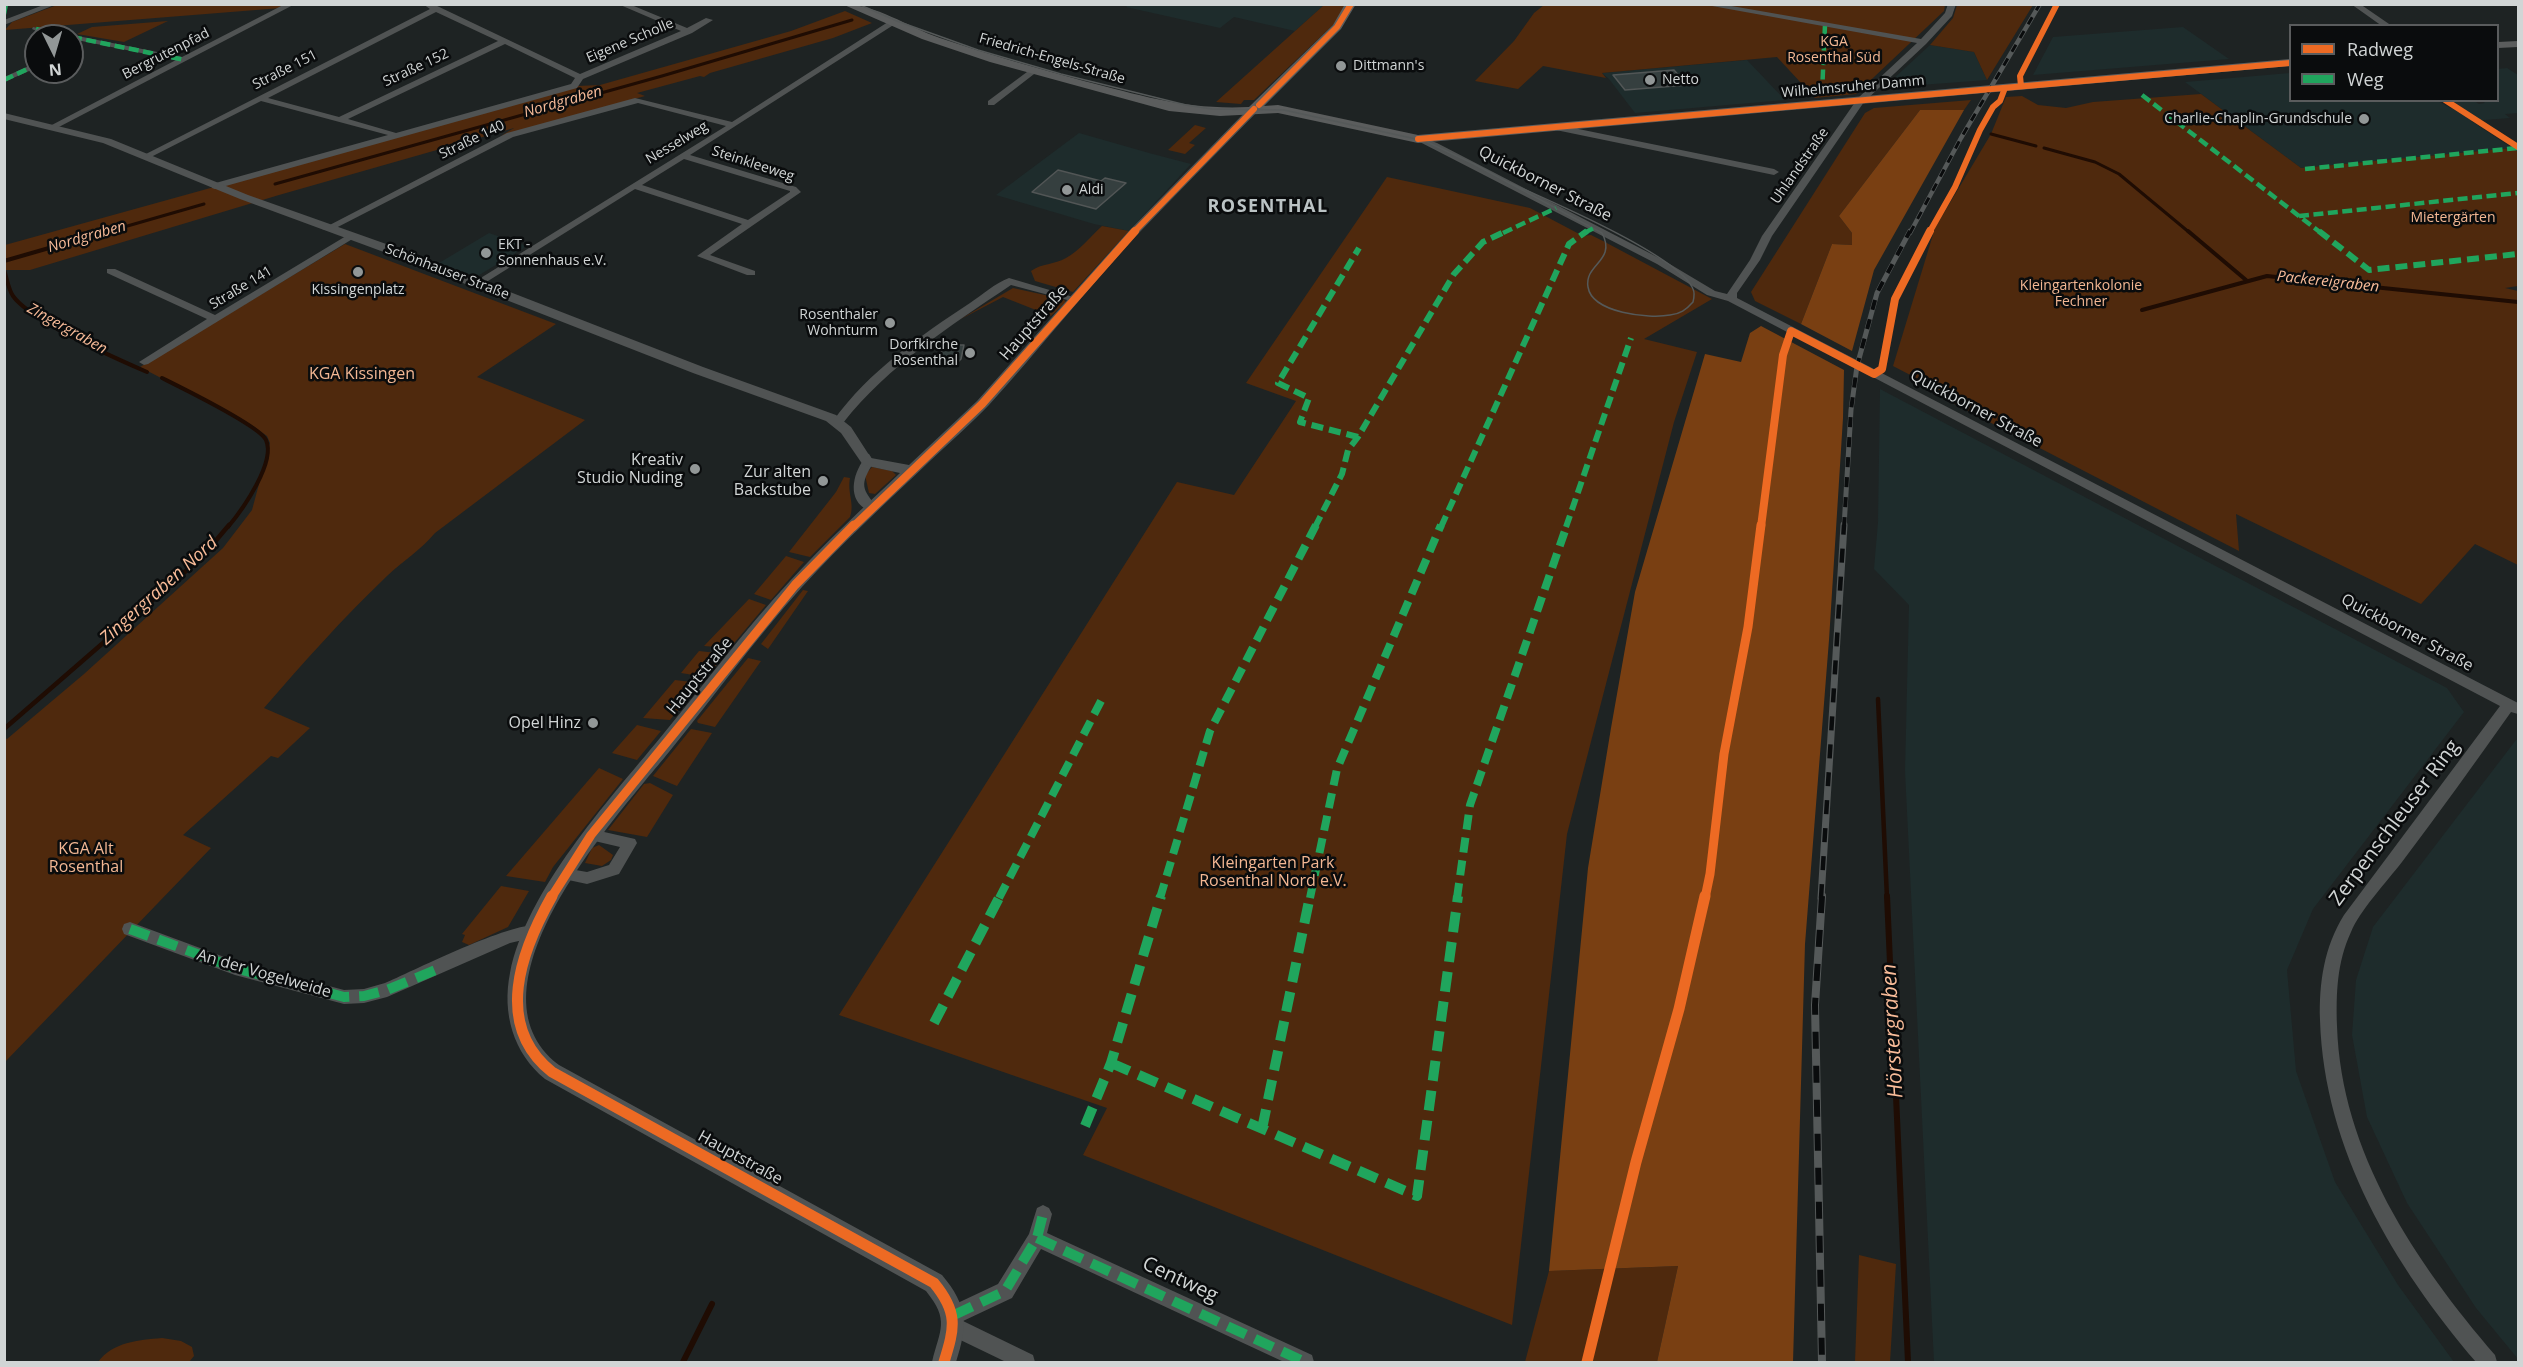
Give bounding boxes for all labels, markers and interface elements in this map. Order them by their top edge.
street label: Eigene Scholle [584,15,676,67]
north arrow [24,24,84,84]
legend [2289,24,2499,102]
street label: Bergrutenpfad [120,25,212,83]
street label: Friedrich-Engels-Straße [977,30,1127,88]
park label: KGA Rosenthal Süd [1787,34,1881,66]
text: Radweg [2347,37,2413,61]
street label: Straße 152 [381,46,451,90]
street label: Straße 151 [250,47,320,93]
text: N [48,58,63,81]
place label: Dittmann's [1353,58,1424,74]
marker: Dittmann's [1334,59,1348,73]
text: Weg [2347,67,2384,91]
place label: Netto [1662,72,1699,88]
street label: Wilhelmsruher Damm [1781,72,1925,102]
marker: Netto [1643,73,1657,87]
water label: Nordgraben [522,82,604,122]
place label: Charlie-Chaplin-Grundschule [2164,111,2352,127]
marker: Charlie-Chaplin-Grundschule [2357,112,2371,126]
street label: Straße 140 [437,117,507,163]
street label: Nesselweg [643,118,711,168]
street label: Uhlandstraße [1768,125,1832,207]
street label: Quickborner Straße [1475,142,1615,226]
street label: Steinkleeweg [710,143,796,185]
place label: Aldi [1079,182,1103,198]
marker: Aldi [1060,183,1074,197]
district label: ROSENTHAL [1207,196,1329,218]
park label: Mietergärten [2410,210,2496,226]
water label: Nordgraben [46,217,128,257]
place label: EKT - Sonnenhaus e.V. [498,237,607,270]
street label: Schönhauser Straße [383,241,511,303]
marker: EKT - Sonnenhaus e.V. [479,246,493,260]
street label: Straße 141 [207,263,275,313]
marker: Kissingenplatz [351,265,365,279]
water label: Packereigraben [2276,268,2380,296]
park label: Kleingartenkolonie Fechner [2020,278,2142,310]
street label: Hauptstraße [996,281,1072,365]
place label: Kissingenplatz [311,282,405,298]
water label: Zingergraben [24,300,110,358]
place label: Rosenthaler Wohnturm [799,307,878,340]
marker: Rosenthaler Wohnturm [883,316,897,330]
place label: Dorfkirche Rosenthal [889,337,958,370]
marker: Dorfkirche Rosenthal [963,346,977,360]
park label: KGA Kissingen [309,364,415,384]
street label: Quickborner Straße [1907,366,2045,452]
place label: Kreativ Studio Nuding [577,450,683,488]
marker: Kreativ Studio Nuding [688,462,702,476]
place label: Zur alten Backstube [734,462,811,500]
marker: Zur alten Backstube [816,474,830,488]
water label: Zingergraben Nord [96,532,222,650]
street label: Quickborner Straße [2338,590,2476,676]
street label: Hauptstraße [663,634,737,718]
place label: Opel Hinz [508,713,581,733]
marker: Opel Hinz [586,716,600,730]
street label: Zerpenschleuser Ring [2325,735,2465,911]
park label: KGA Alt Rosenthal [49,839,123,877]
park label: Kleingarten Park Rosenthal Nord e.V. [1199,853,1347,891]
street label: An der Vogelweide [195,946,333,1002]
water label: Hörstergraben [1877,963,1909,1099]
street label: Hauptstraße [694,1127,786,1189]
street label: Centweg [1138,1252,1222,1308]

